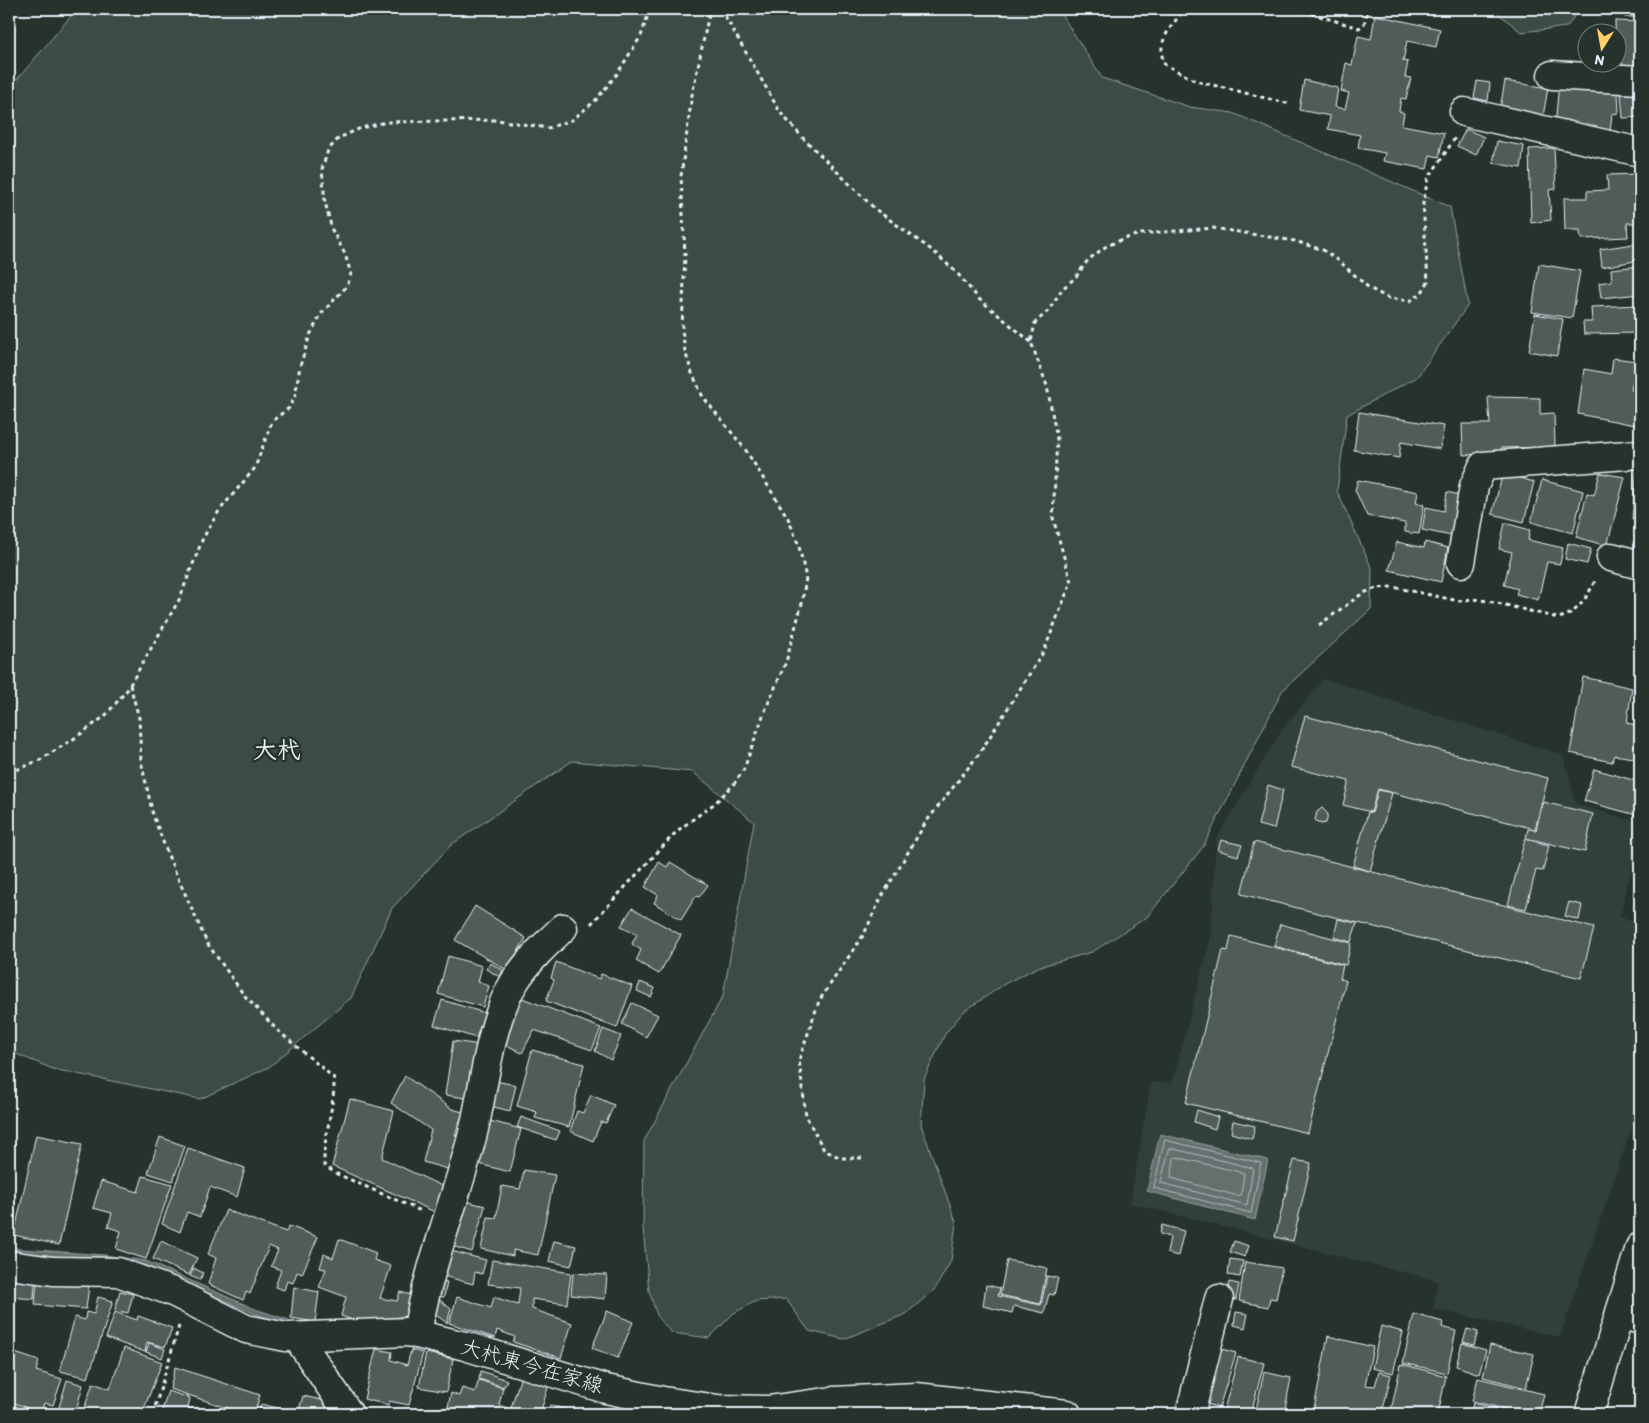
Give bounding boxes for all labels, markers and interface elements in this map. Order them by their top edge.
north arrow [1576,22,1626,72]
text: N [1593,51,1606,70]
district label: 大杙 [253,735,301,764]
street label: 大杙東今在家線 [458,1333,606,1398]

